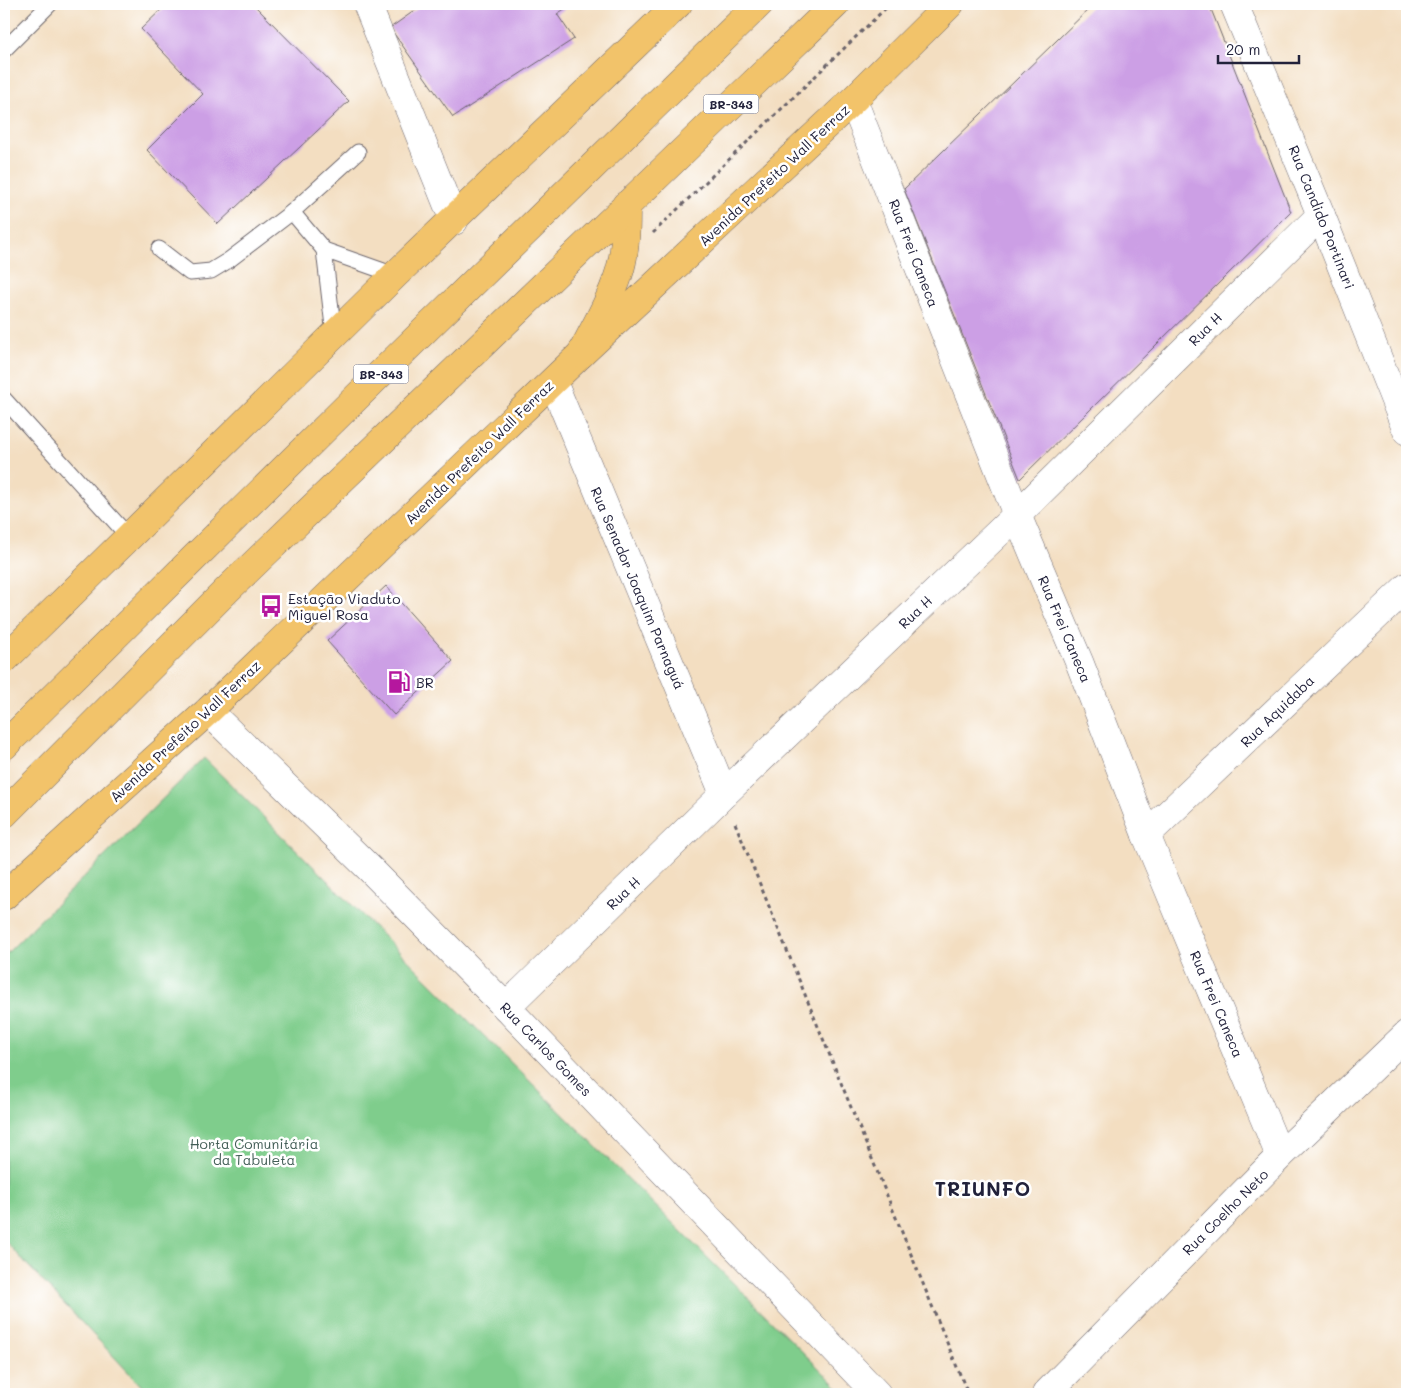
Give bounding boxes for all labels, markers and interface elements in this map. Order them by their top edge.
scale bar [1218,32,1300,64]
text: 20 m [1226,39,1260,59]
road number: BR-343 [704,95,758,114]
street label: Avenida Prefeito Wall Ferraz [695,100,854,250]
street label: Rua Candido Portinari [1284,142,1360,292]
street label: Rua Frei Caneca [885,196,943,310]
street label: Rua H [1184,308,1226,350]
road number: BR-343 [354,364,408,384]
street label: Avenida Prefeito Wall Ferraz [401,376,558,528]
street label: Rua Senador Joaquim Parnaguá [587,484,689,692]
street label: Rua Frei Caneca [1034,573,1096,685]
place label: Estação Viaduto Miguel Rosa [288,589,400,624]
street label: Rua H [894,591,936,633]
bus stop icon: Estação Viaduto Miguel Rosa [258,593,284,619]
street label: Avenida Prefeito Wall Ferraz [106,656,265,806]
fuel station icon: BR [386,669,412,695]
street label: Rua Aquidaba [1236,671,1318,751]
place label: BR [416,673,434,692]
street label: Rua H [602,872,644,914]
street label: Rua Frei Caneca [1186,948,1248,1060]
street label: Rua Carlos Gomes [496,998,596,1100]
park label: Horta Comunitária da Tabuleta [190,1134,318,1169]
street label: Rua Coelho Neto [1178,1165,1272,1259]
district label: TRIUNFO [935,1176,1031,1201]

